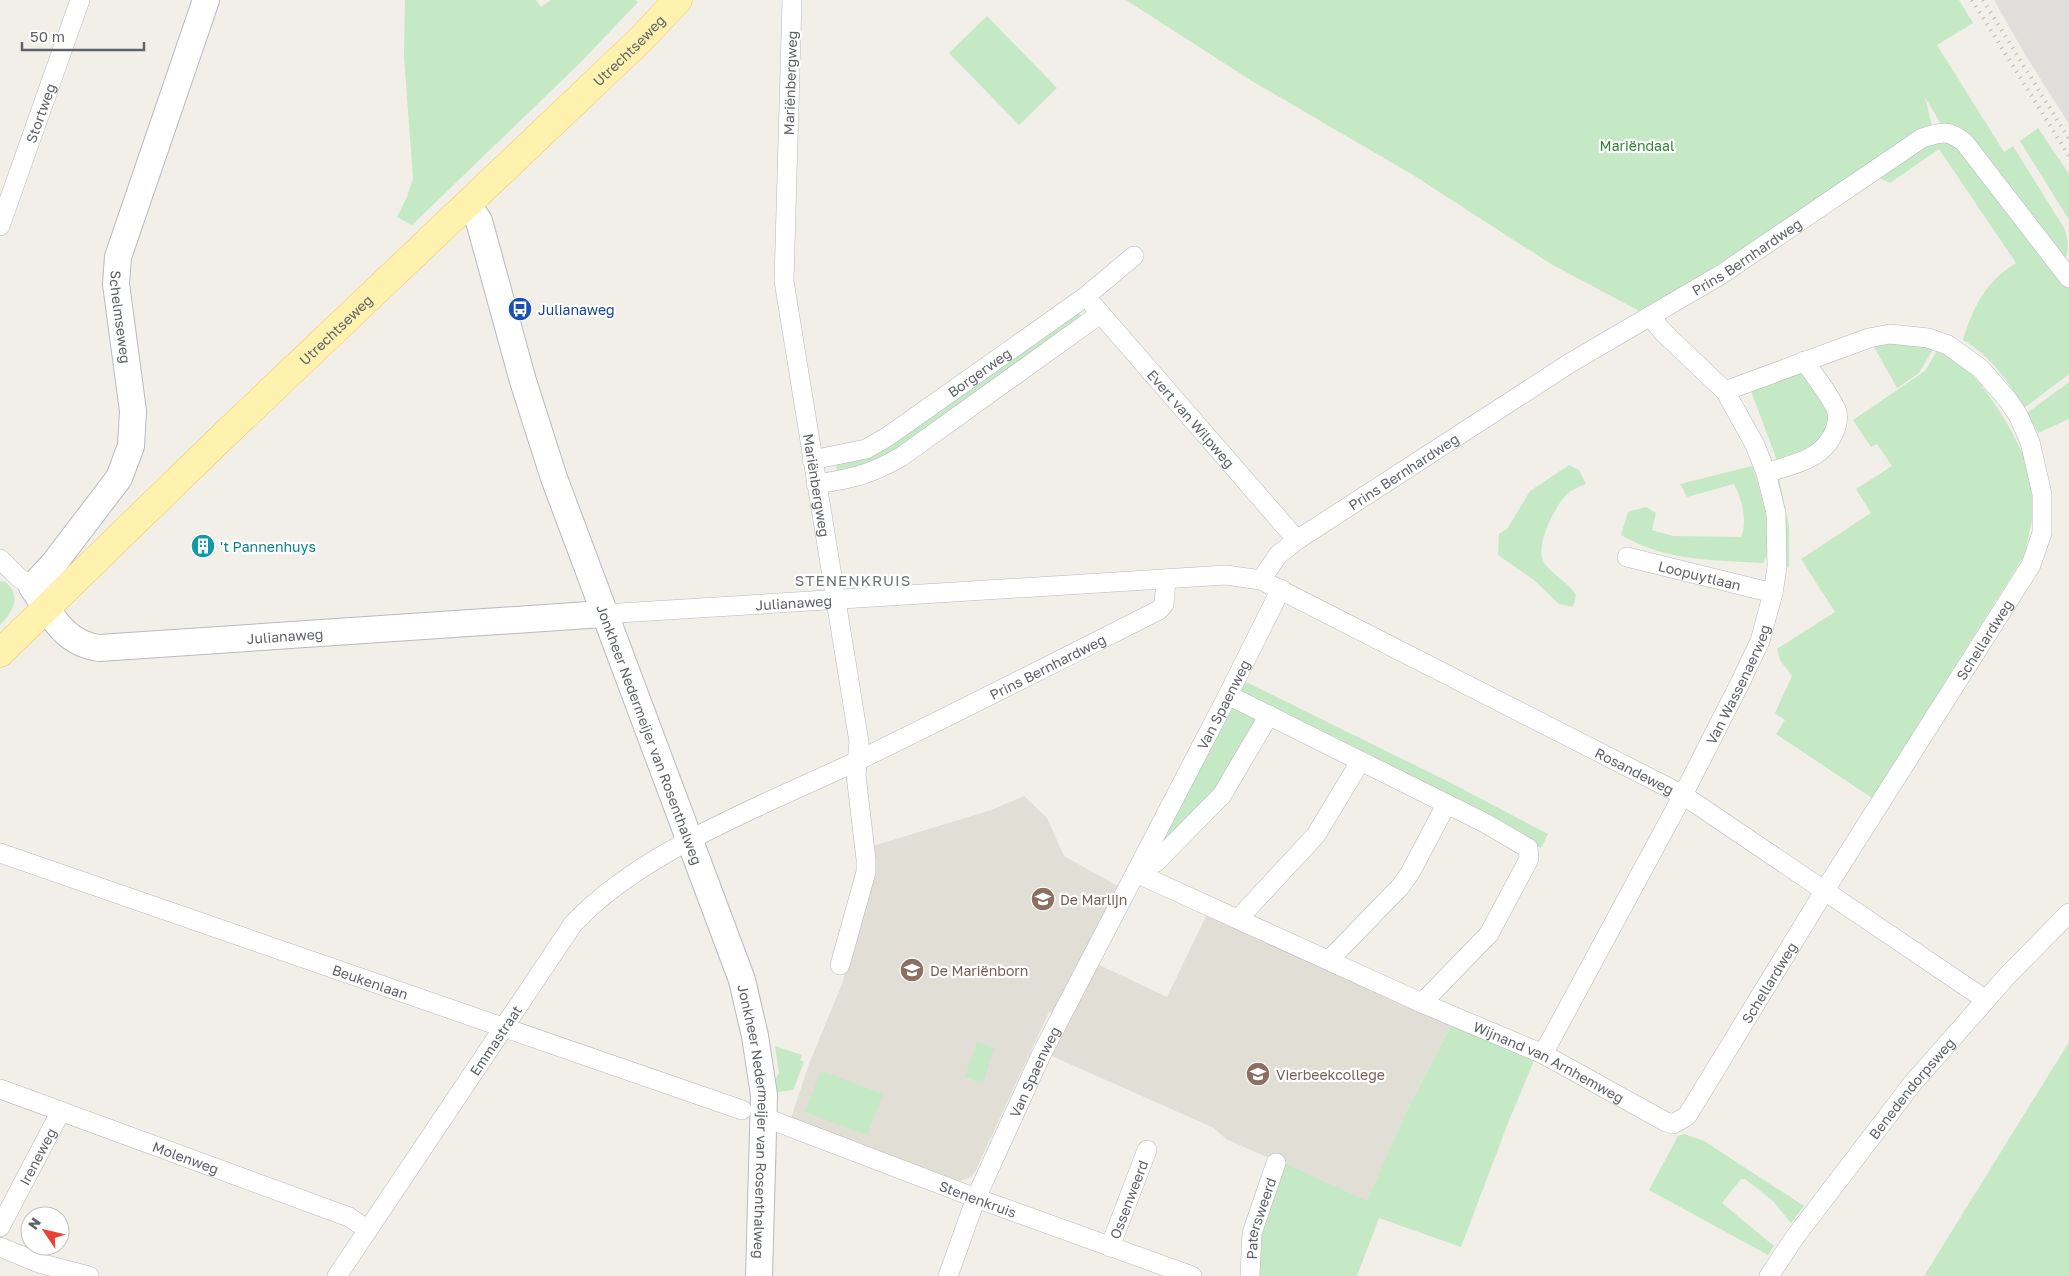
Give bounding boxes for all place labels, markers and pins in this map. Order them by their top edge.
bus stop icon: Julianaweg [507,296,533,322]
place label: Julianaweg [538,301,615,318]
building icon: 't Pannenhuys [190,533,216,559]
place label: 't Pannenhuys [220,538,316,555]
school or university icon: De Marlijn [1030,886,1056,912]
place label: De Marlijn [1060,891,1127,908]
school or university icon: De Mariënborn [899,957,925,983]
place label: De Mariënborn [930,962,1028,979]
school or university icon: Vierbeekcollege [1245,1061,1271,1087]
place label: Vierbeekcollege [1276,1066,1385,1083]

